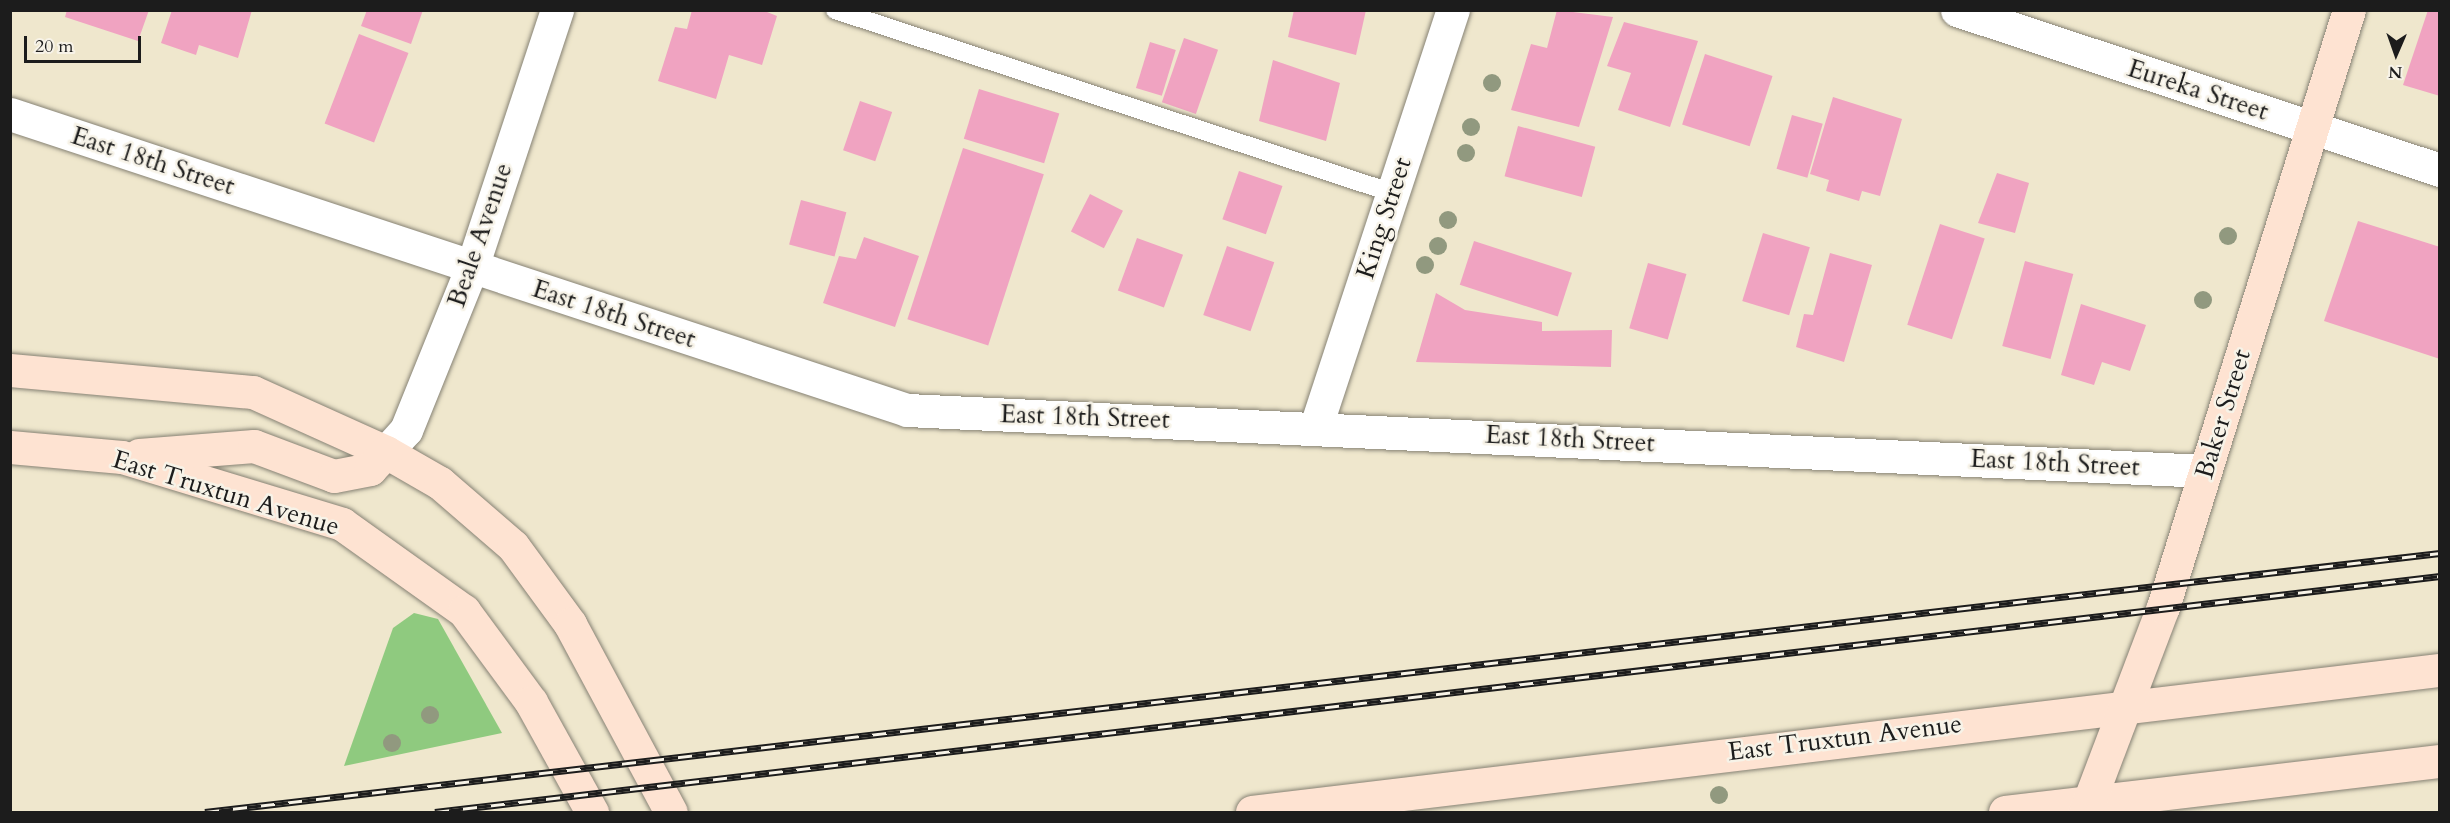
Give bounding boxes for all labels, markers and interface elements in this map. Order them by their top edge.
scale bar [27,24,144,62]
north arrow [2366,24,2426,84]
text: 20 m [35,34,74,59]
street label: Eureka Street [2124,53,2272,127]
text: N [2388,61,2403,83]
street label: East 18th Street [67,120,239,202]
street label: King Street [1350,153,1418,283]
street label: Beale Avenue [441,159,519,311]
street label: East 18th Street [528,273,700,355]
street label: Baker Street [2189,346,2257,482]
street label: East 18th Street [1000,398,1170,436]
street label: East 18th Street [1484,419,1656,459]
street label: East 18th Street [1969,443,2141,483]
street label: East Truxtun Avenue [109,444,343,542]
street label: East Truxtun Avenue [1726,708,1964,768]

